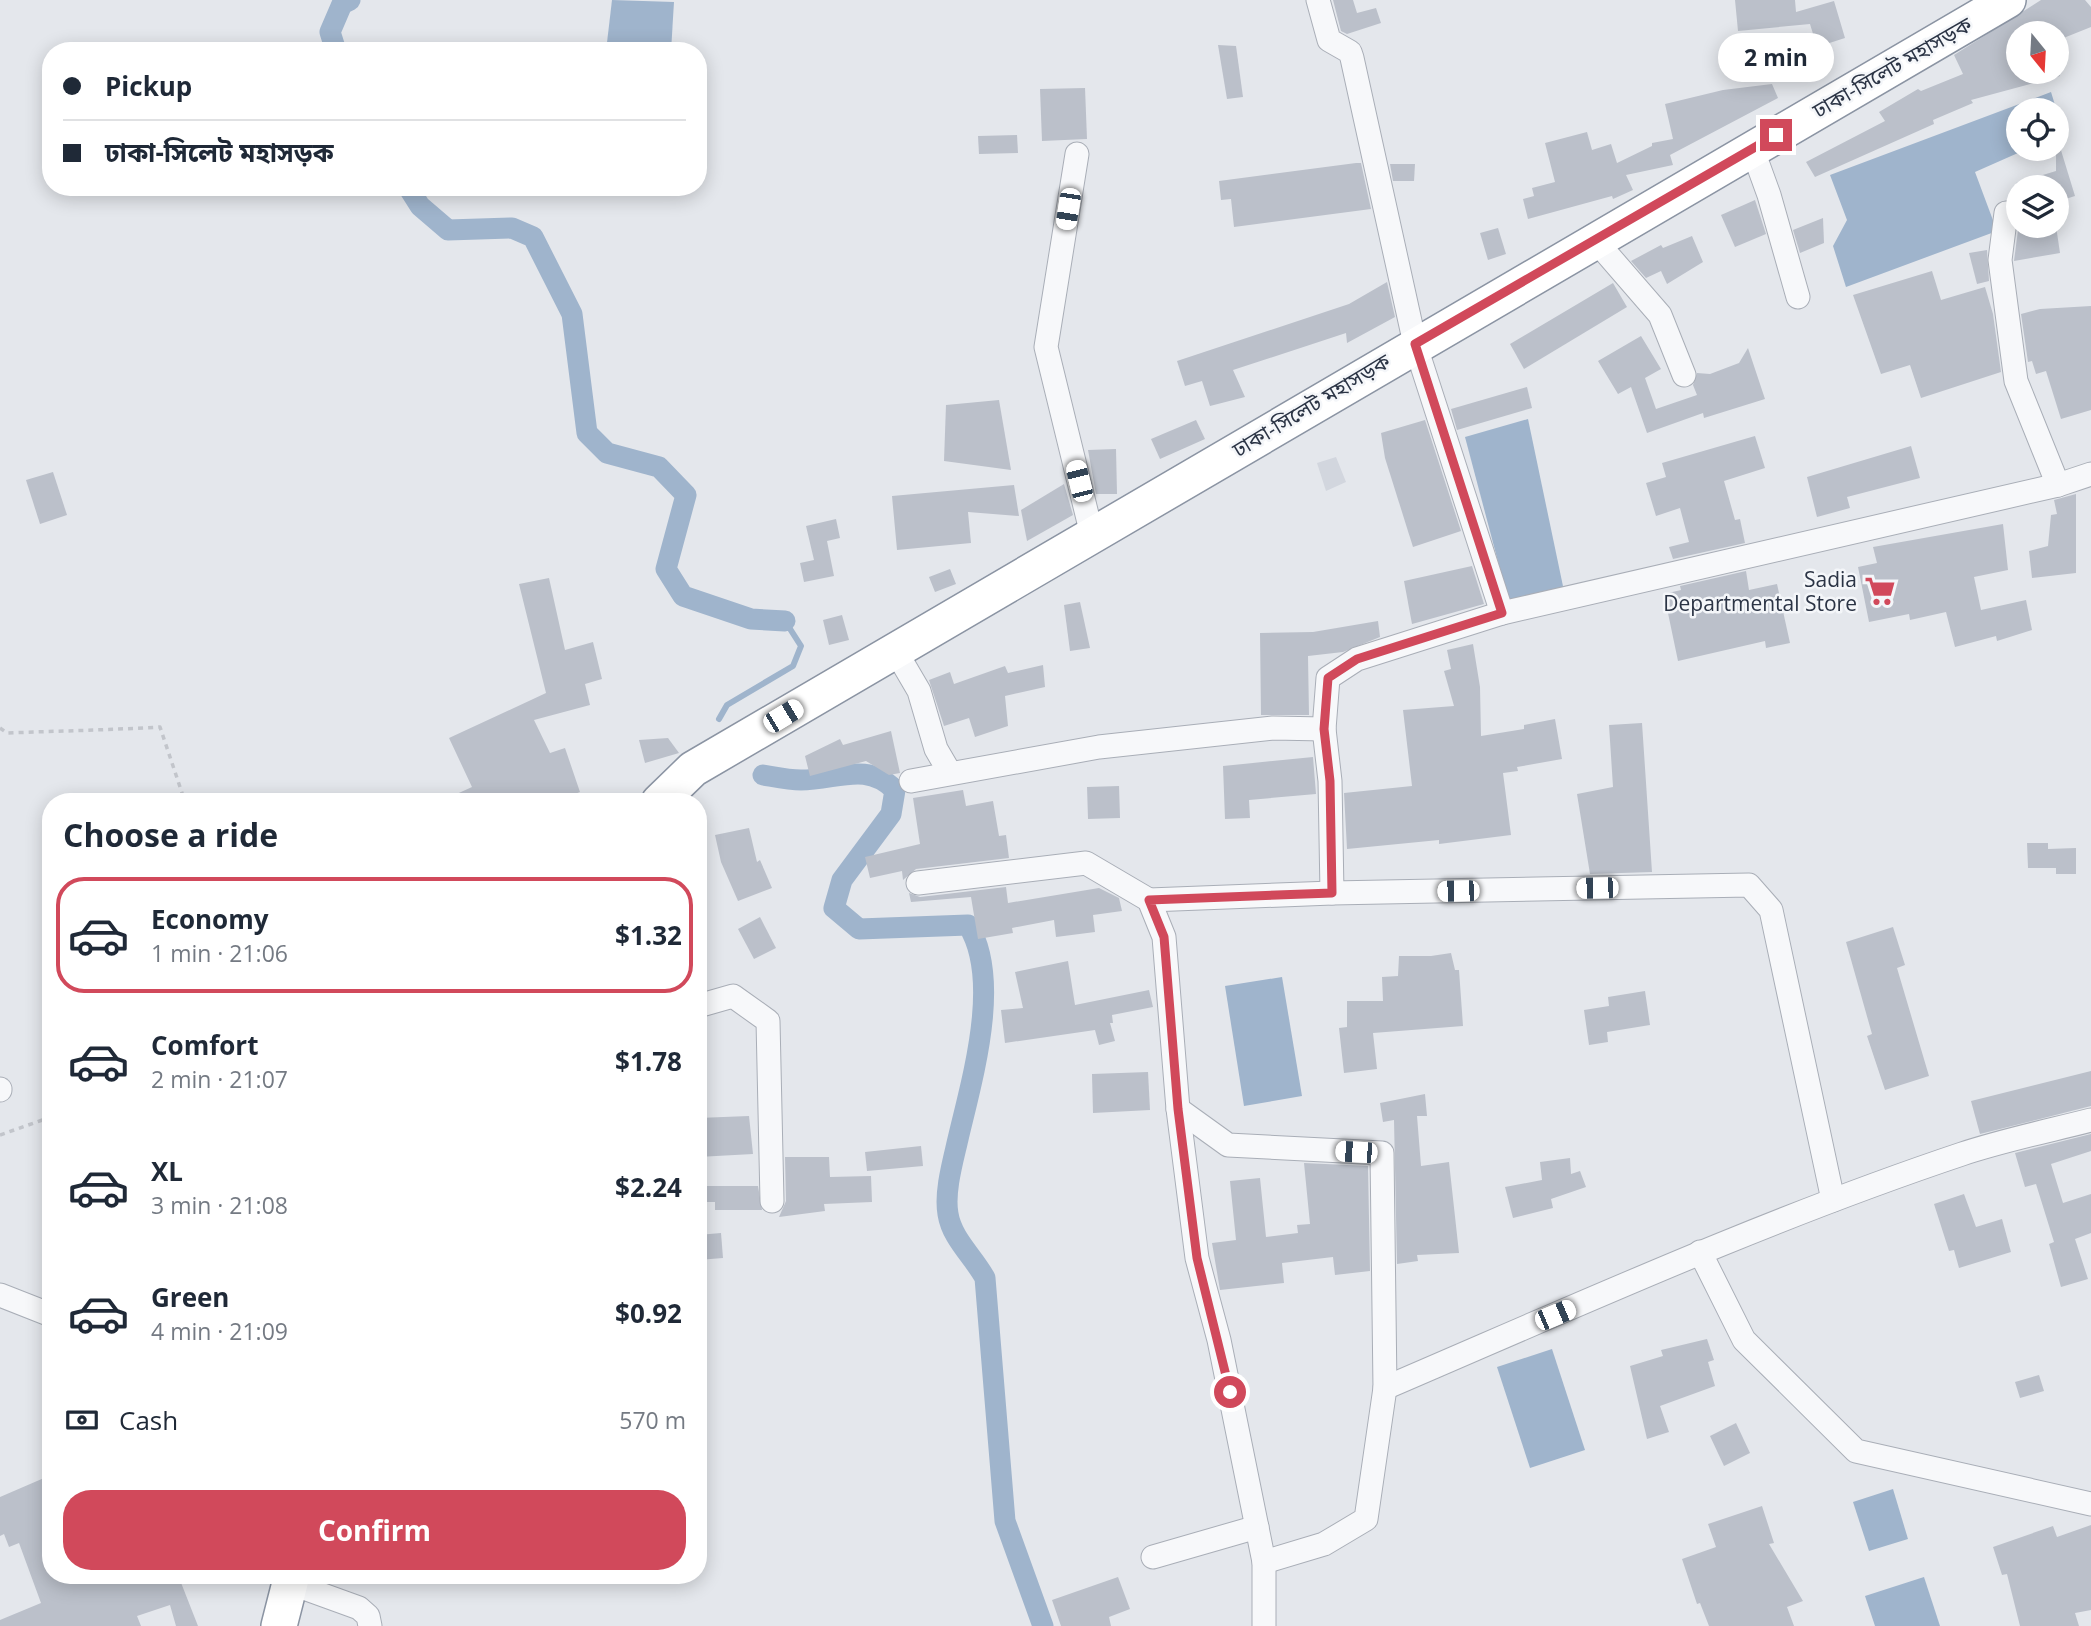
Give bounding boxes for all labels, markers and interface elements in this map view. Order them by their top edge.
street label: ঢাকা-সিলেট মহাসড়ক [1806,9,1978,125]
north arrow [2006,21,2068,84]
map controls [2006,21,2069,238]
callout: 2 min [1718,33,1834,82]
text: 2 min [1744,41,1808,73]
text: Pickup [105,68,192,104]
button: locate [2006,98,2069,161]
route end [1760,119,1792,151]
text: ঢাকা-সিলেট মহাসড়ক [105,134,334,170]
button: layers [2006,175,2069,238]
car [1055,187,1082,231]
street label: ঢাকা-সিলেট মহাসড়ক [1226,346,1396,464]
car [1064,458,1095,504]
place label: Sadia Departmental Store [1663,565,1857,617]
supermarket icon: Sadia Departmental Store [1863,574,1897,608]
car [760,696,807,736]
text: Choose a ride [63,813,278,856]
car [1576,877,1619,899]
car [1437,880,1480,902]
text: Economy [151,901,269,937]
icon: car [67,904,130,967]
text: $1.32 [615,917,682,953]
text: 1 min · 21:06 [151,937,288,969]
text: Comfort [151,1027,258,1063]
icon: car [67,1030,130,1093]
text: $1.78 [615,1043,682,1079]
text: 2 min · 21:07 [151,1063,288,1095]
car [1335,1140,1378,1164]
text: XL [151,1153,183,1189]
icon: car [67,1156,130,1219]
text: $2.24 [615,1169,682,1205]
text: 3 min · 21:08 [151,1189,288,1221]
text: Green [151,1279,229,1315]
icon: car [67,1282,130,1345]
text: $0.92 [615,1295,682,1331]
car [1532,1297,1579,1333]
text: 4 min · 21:09 [151,1315,288,1347]
route start [1214,1376,1246,1408]
icon: cash [63,1401,101,1439]
text: Cash [119,1402,178,1438]
text: 570 m [619,1404,686,1436]
button: Confirm [63,1490,686,1570]

